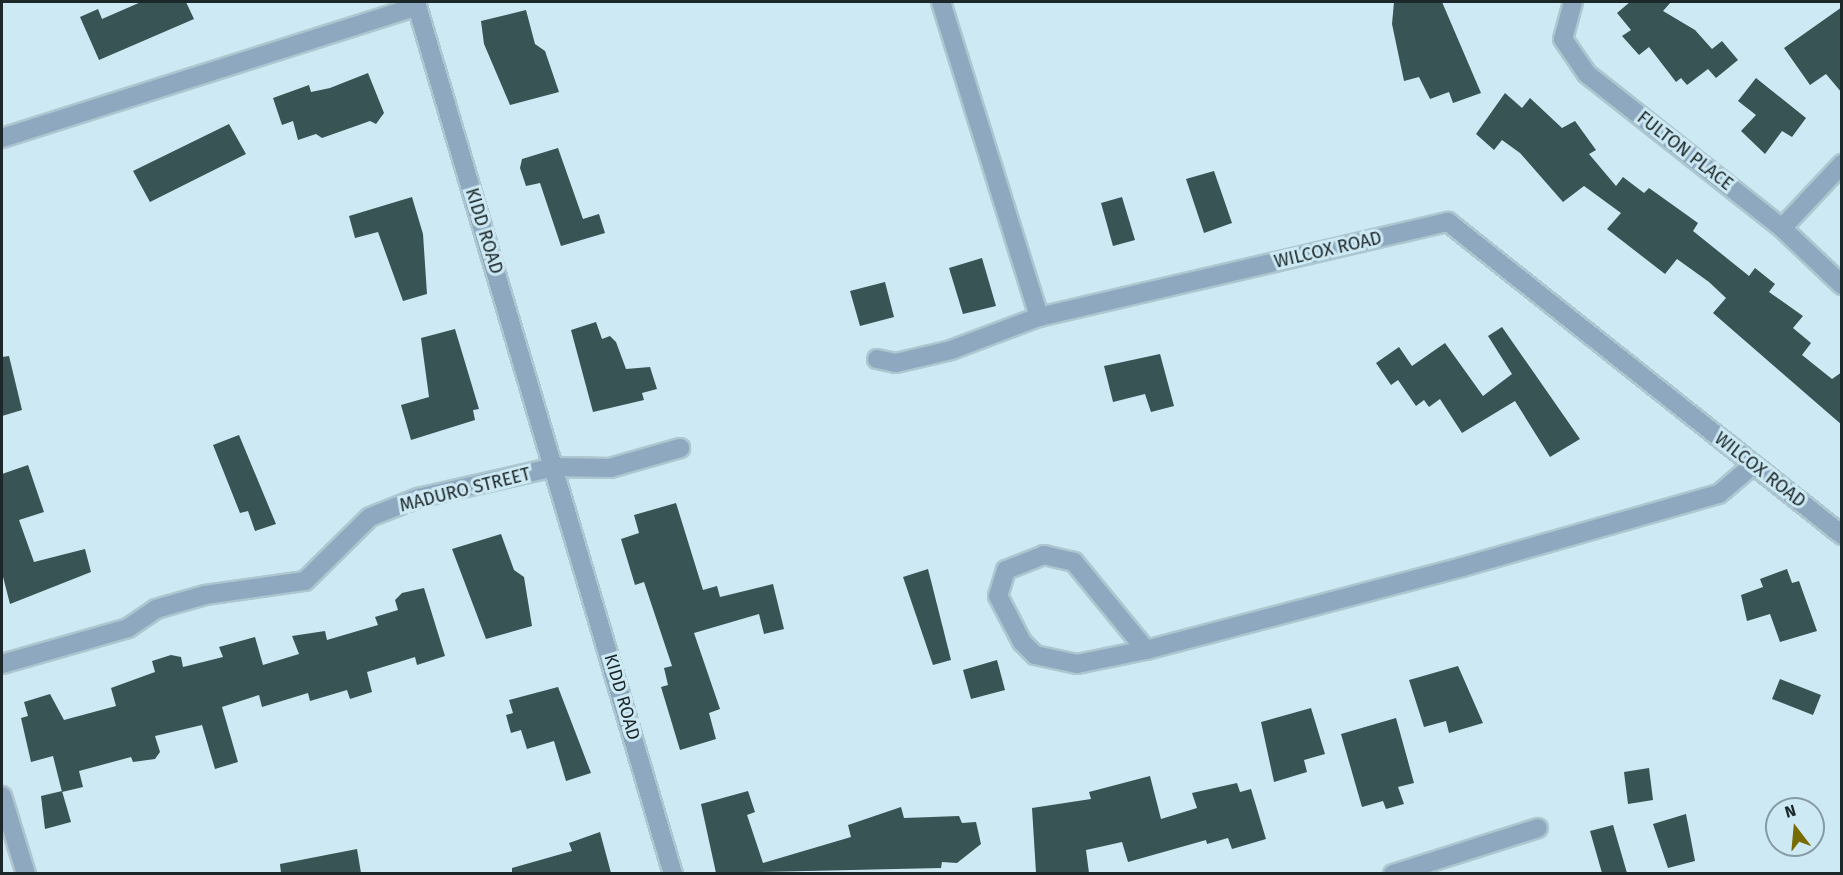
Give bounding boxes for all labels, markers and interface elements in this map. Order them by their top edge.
street label: FULTON PLACE [1633,107,1737,195]
street label: KIDD ROAD [461,185,507,277]
street label: WILCOX ROAD [1272,227,1384,273]
street label: WILCOX ROAD [1710,428,1810,512]
street label: MADURO STREET [397,463,533,517]
street label: KIDD ROAD [599,651,645,743]
north arrow [1765,797,1825,857]
text: N [1783,801,1798,822]

